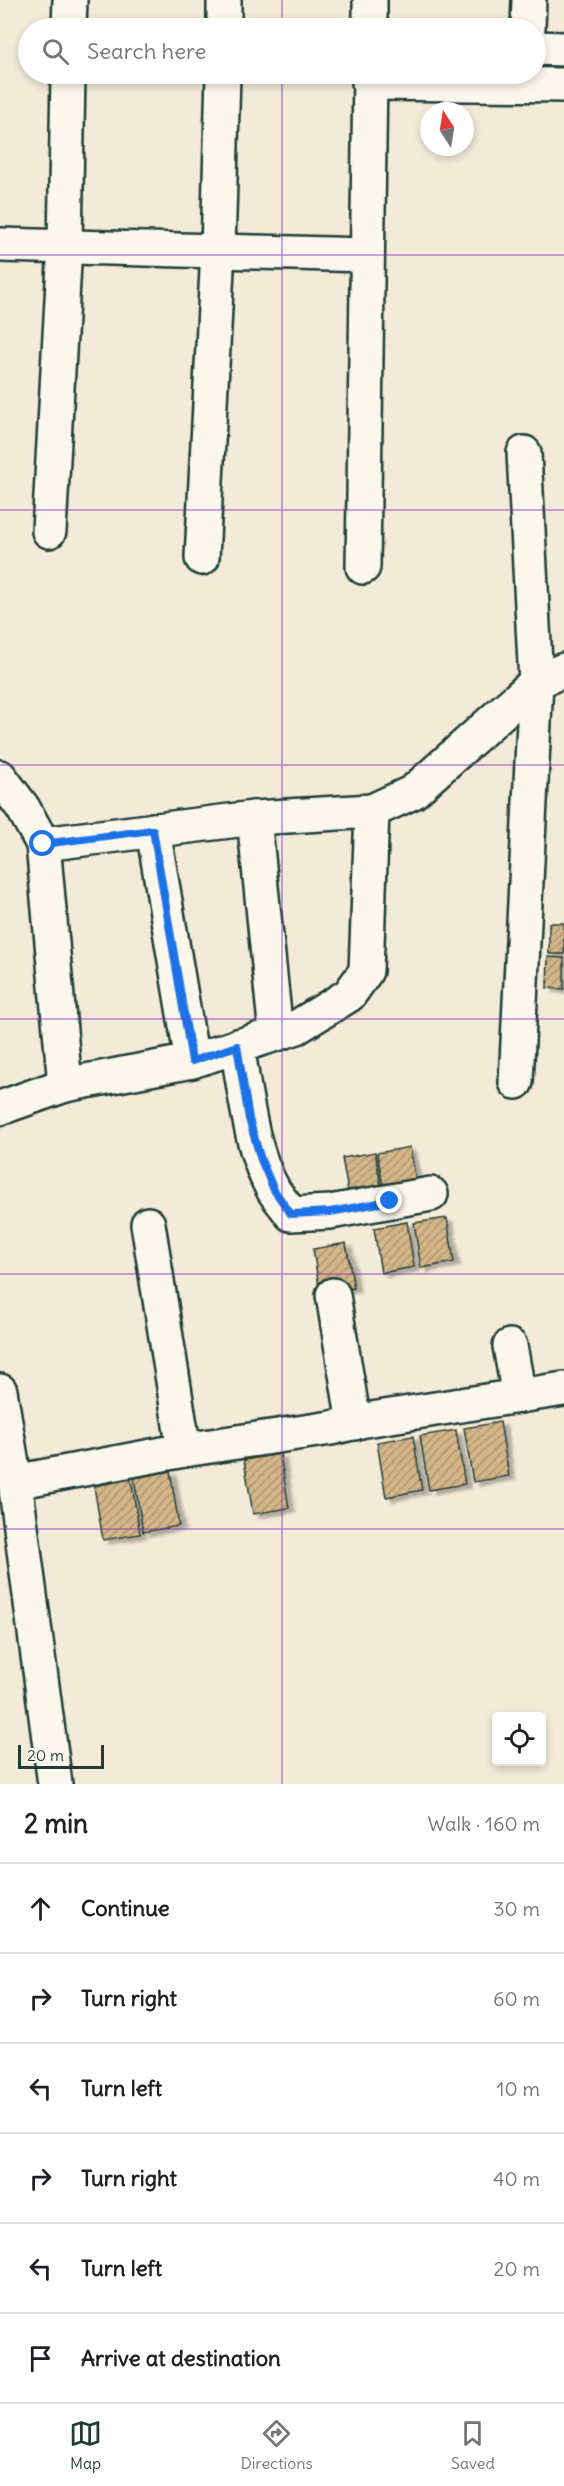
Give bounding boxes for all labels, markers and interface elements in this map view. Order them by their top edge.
search box [18,18,546,84]
icon: search [39,35,72,68]
text: Search here [87,37,206,65]
north arrow [420,102,474,156]
route start [29,830,55,856]
route end [376,1187,402,1213]
map controls [492,1712,546,1766]
button: locate [492,1712,546,1766]
scale bar [18,1742,104,1770]
text: 20 m [27,1745,64,1765]
text: 2 min [24,1807,88,1840]
text: Walk · 160 m [427,1811,540,1836]
icon: ahead [24,1892,57,1925]
text: Continue [81,1894,170,1922]
text: 30 m [493,1896,540,1921]
icon: right [24,1982,57,2015]
text: Turn right [81,1984,177,2012]
text: 60 m [493,1986,540,2011]
icon: left [24,2072,57,2105]
text: Turn left [81,2074,162,2102]
text: 10 m [497,2076,540,2101]
icon: right [24,2162,57,2195]
text: Turn right [81,2164,177,2192]
text: 40 m [493,2166,540,2191]
icon: left [24,2252,57,2285]
text: Turn left [81,2254,162,2282]
text: 20 m [494,2256,540,2281]
icon: arrive [24,2342,57,2375]
text: Arrive at destination [81,2344,281,2372]
tab: Map [69,2417,102,2473]
tab: Directions [240,2417,313,2473]
tab: Saved [451,2417,495,2473]

